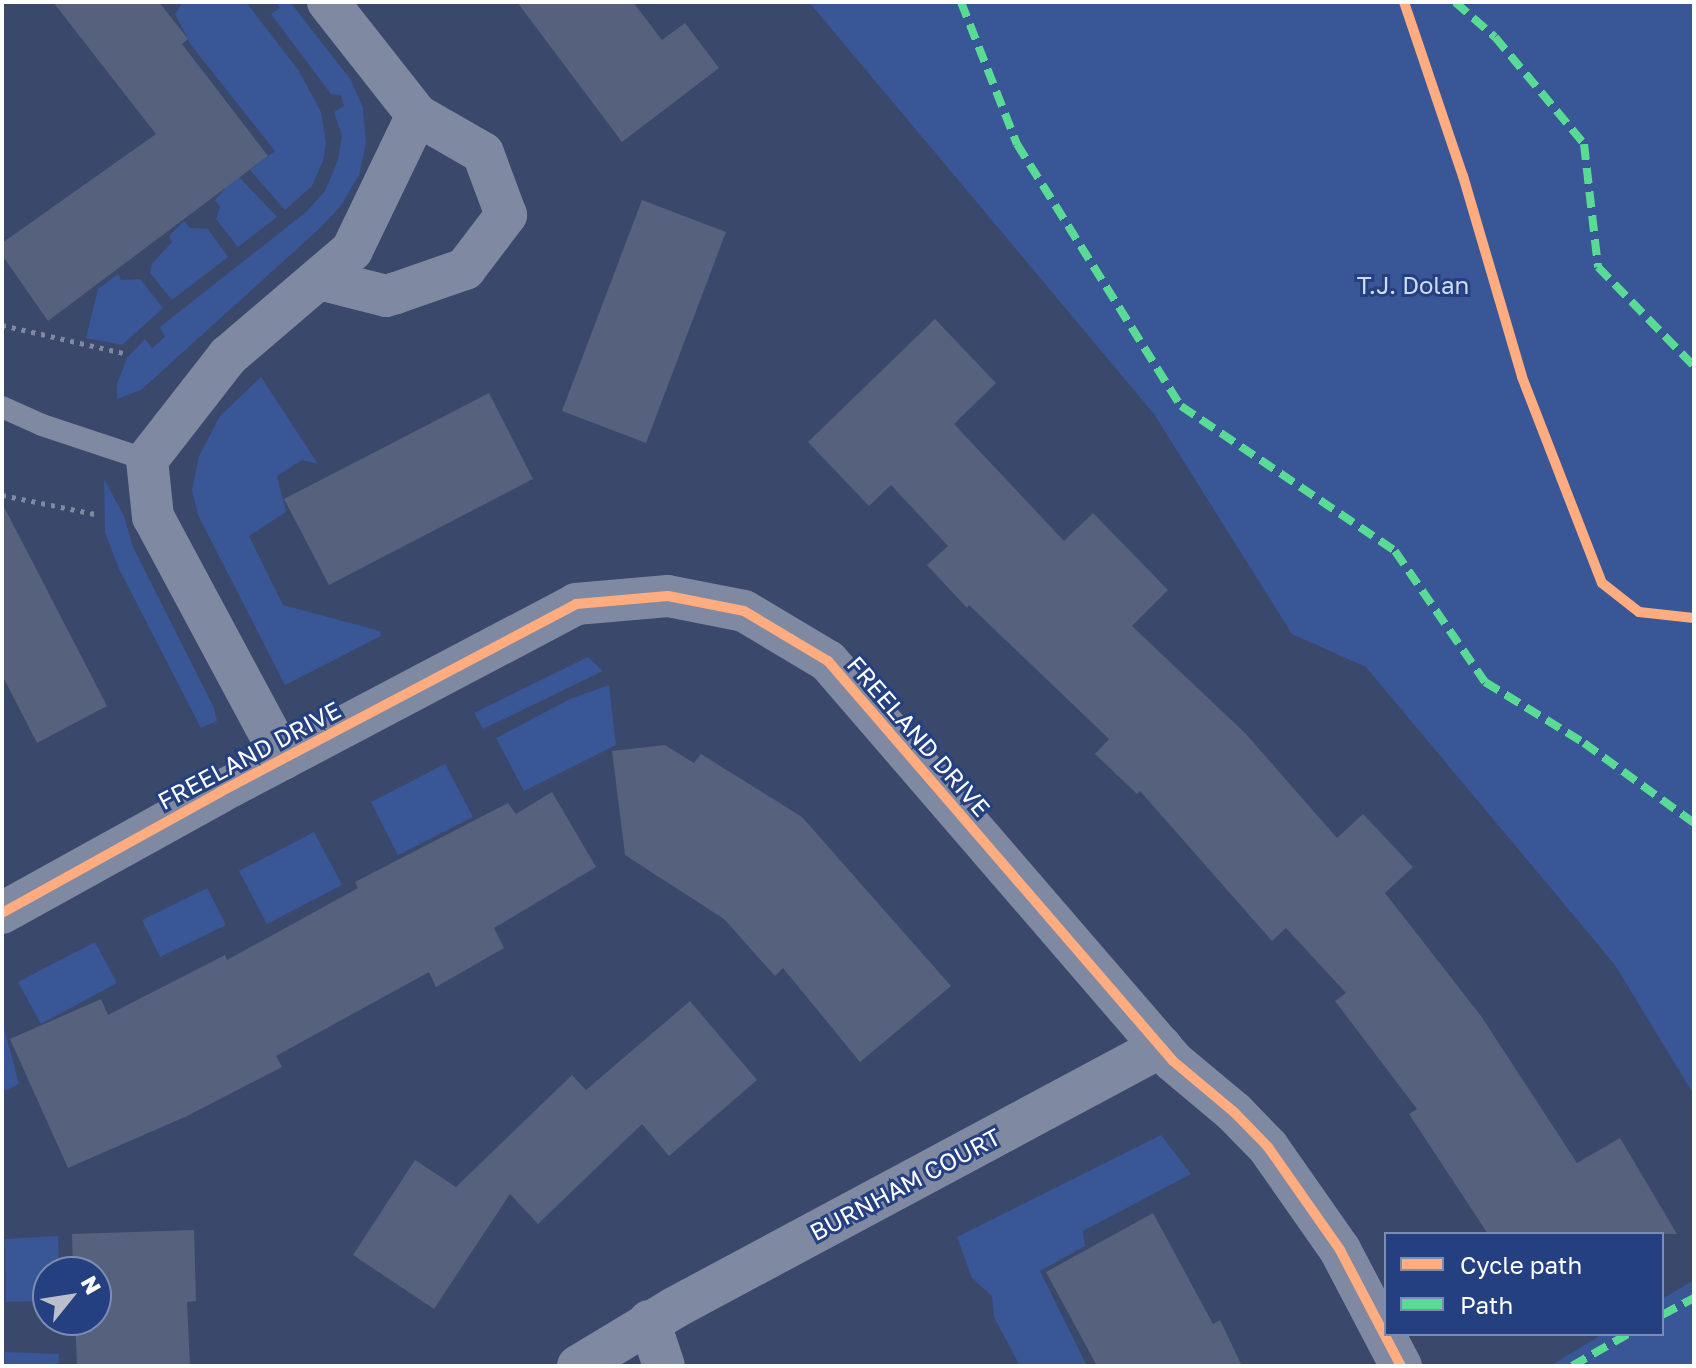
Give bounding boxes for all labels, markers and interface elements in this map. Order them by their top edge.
park label: T.J. Dolan [1357,271,1469,299]
street label: FREELAND DRIVE [842,650,996,822]
street label: FREELAND DRIVE [153,695,345,815]
street label: BURNHAM COURT [805,1122,1005,1246]
legend [1384,1232,1664,1336]
text: Cycle path [1460,1250,1582,1279]
north arrow [32,1256,112,1336]
text: N [76,1271,107,1299]
text: Path [1460,1290,1513,1319]

